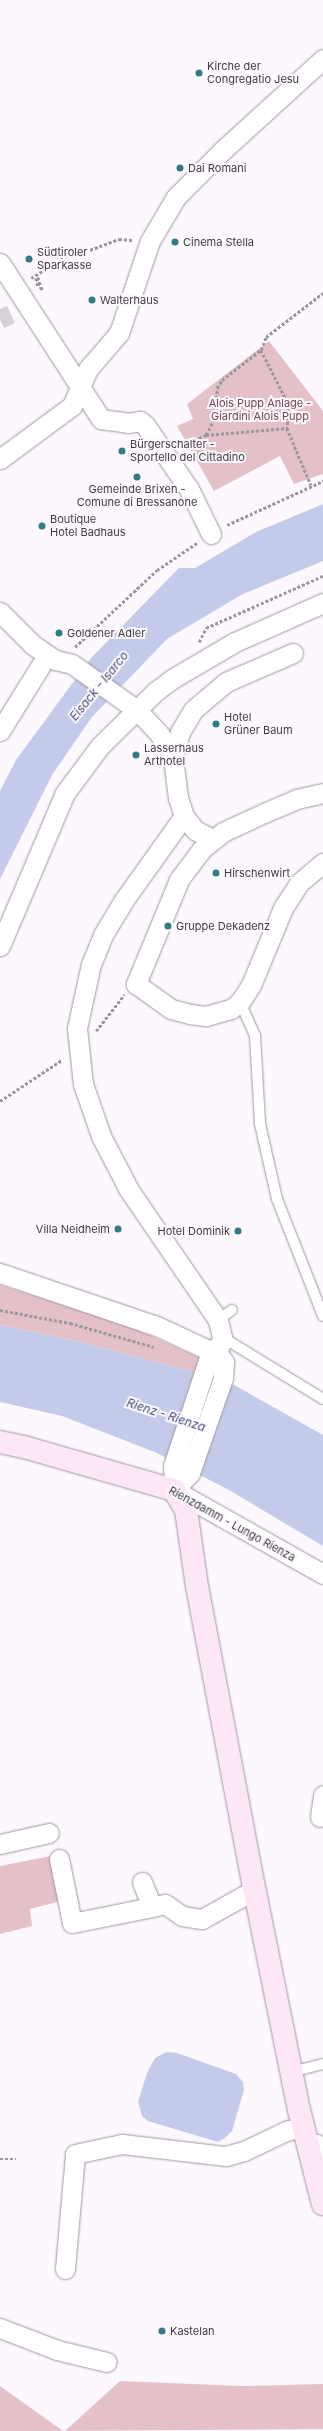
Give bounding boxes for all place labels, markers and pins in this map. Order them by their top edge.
place label: Kirche der Congregatio Jesu [207,60,299,86]
marker: Kirche der Congregatio Jesu [194,68,204,78]
place label: Dai Romani [188,161,246,175]
marker: Dai Romani [175,163,185,173]
place label: Cinema Stella [183,235,254,249]
marker: Cinema Stella [170,237,180,247]
place label: Südtiroler Sparkasse [37,246,92,272]
marker: Südtiroler Sparkasse [24,254,34,264]
place label: Walterhaus [100,293,158,307]
marker: Walterhaus [87,295,97,305]
place label: Bürgerschalter - Sportello del Cittadino [130,438,245,464]
marker: Bürgerschalter - Sportello del Cittadino [117,446,127,456]
marker: Gemeinde Brixen - Comune di Bressanone [132,472,142,482]
place label: Gemeinde Brixen - Comune di Bressanone [77,483,197,509]
place label: Boutique Hotel Badhaus [50,513,126,539]
marker: Boutique Hotel Badhaus [37,521,47,531]
place label: Goldener Adler [67,626,145,640]
marker: Goldener Adler [54,628,64,638]
place label: Hotel Grüner Baum [224,711,293,737]
marker: Hotel Grüner Baum [211,719,221,729]
place label: Lasserhaus Arthotel [144,742,204,768]
marker: Lasserhaus Arthotel [131,750,141,760]
place label: Hirschenwirt [224,866,290,880]
marker: Hirschenwirt [211,868,221,878]
place label: Gruppe Dekadenz [176,919,270,933]
marker: Gruppe Dekadenz [163,921,173,931]
place label: Villa Neidheim [36,1222,110,1236]
marker: Villa Neidheim [113,1224,123,1234]
place label: Hotel Dominik [158,1224,230,1238]
marker: Hotel Dominik [233,1226,243,1236]
place label: Kastelan [170,2324,215,2338]
marker: Kastelan [157,2326,167,2336]

